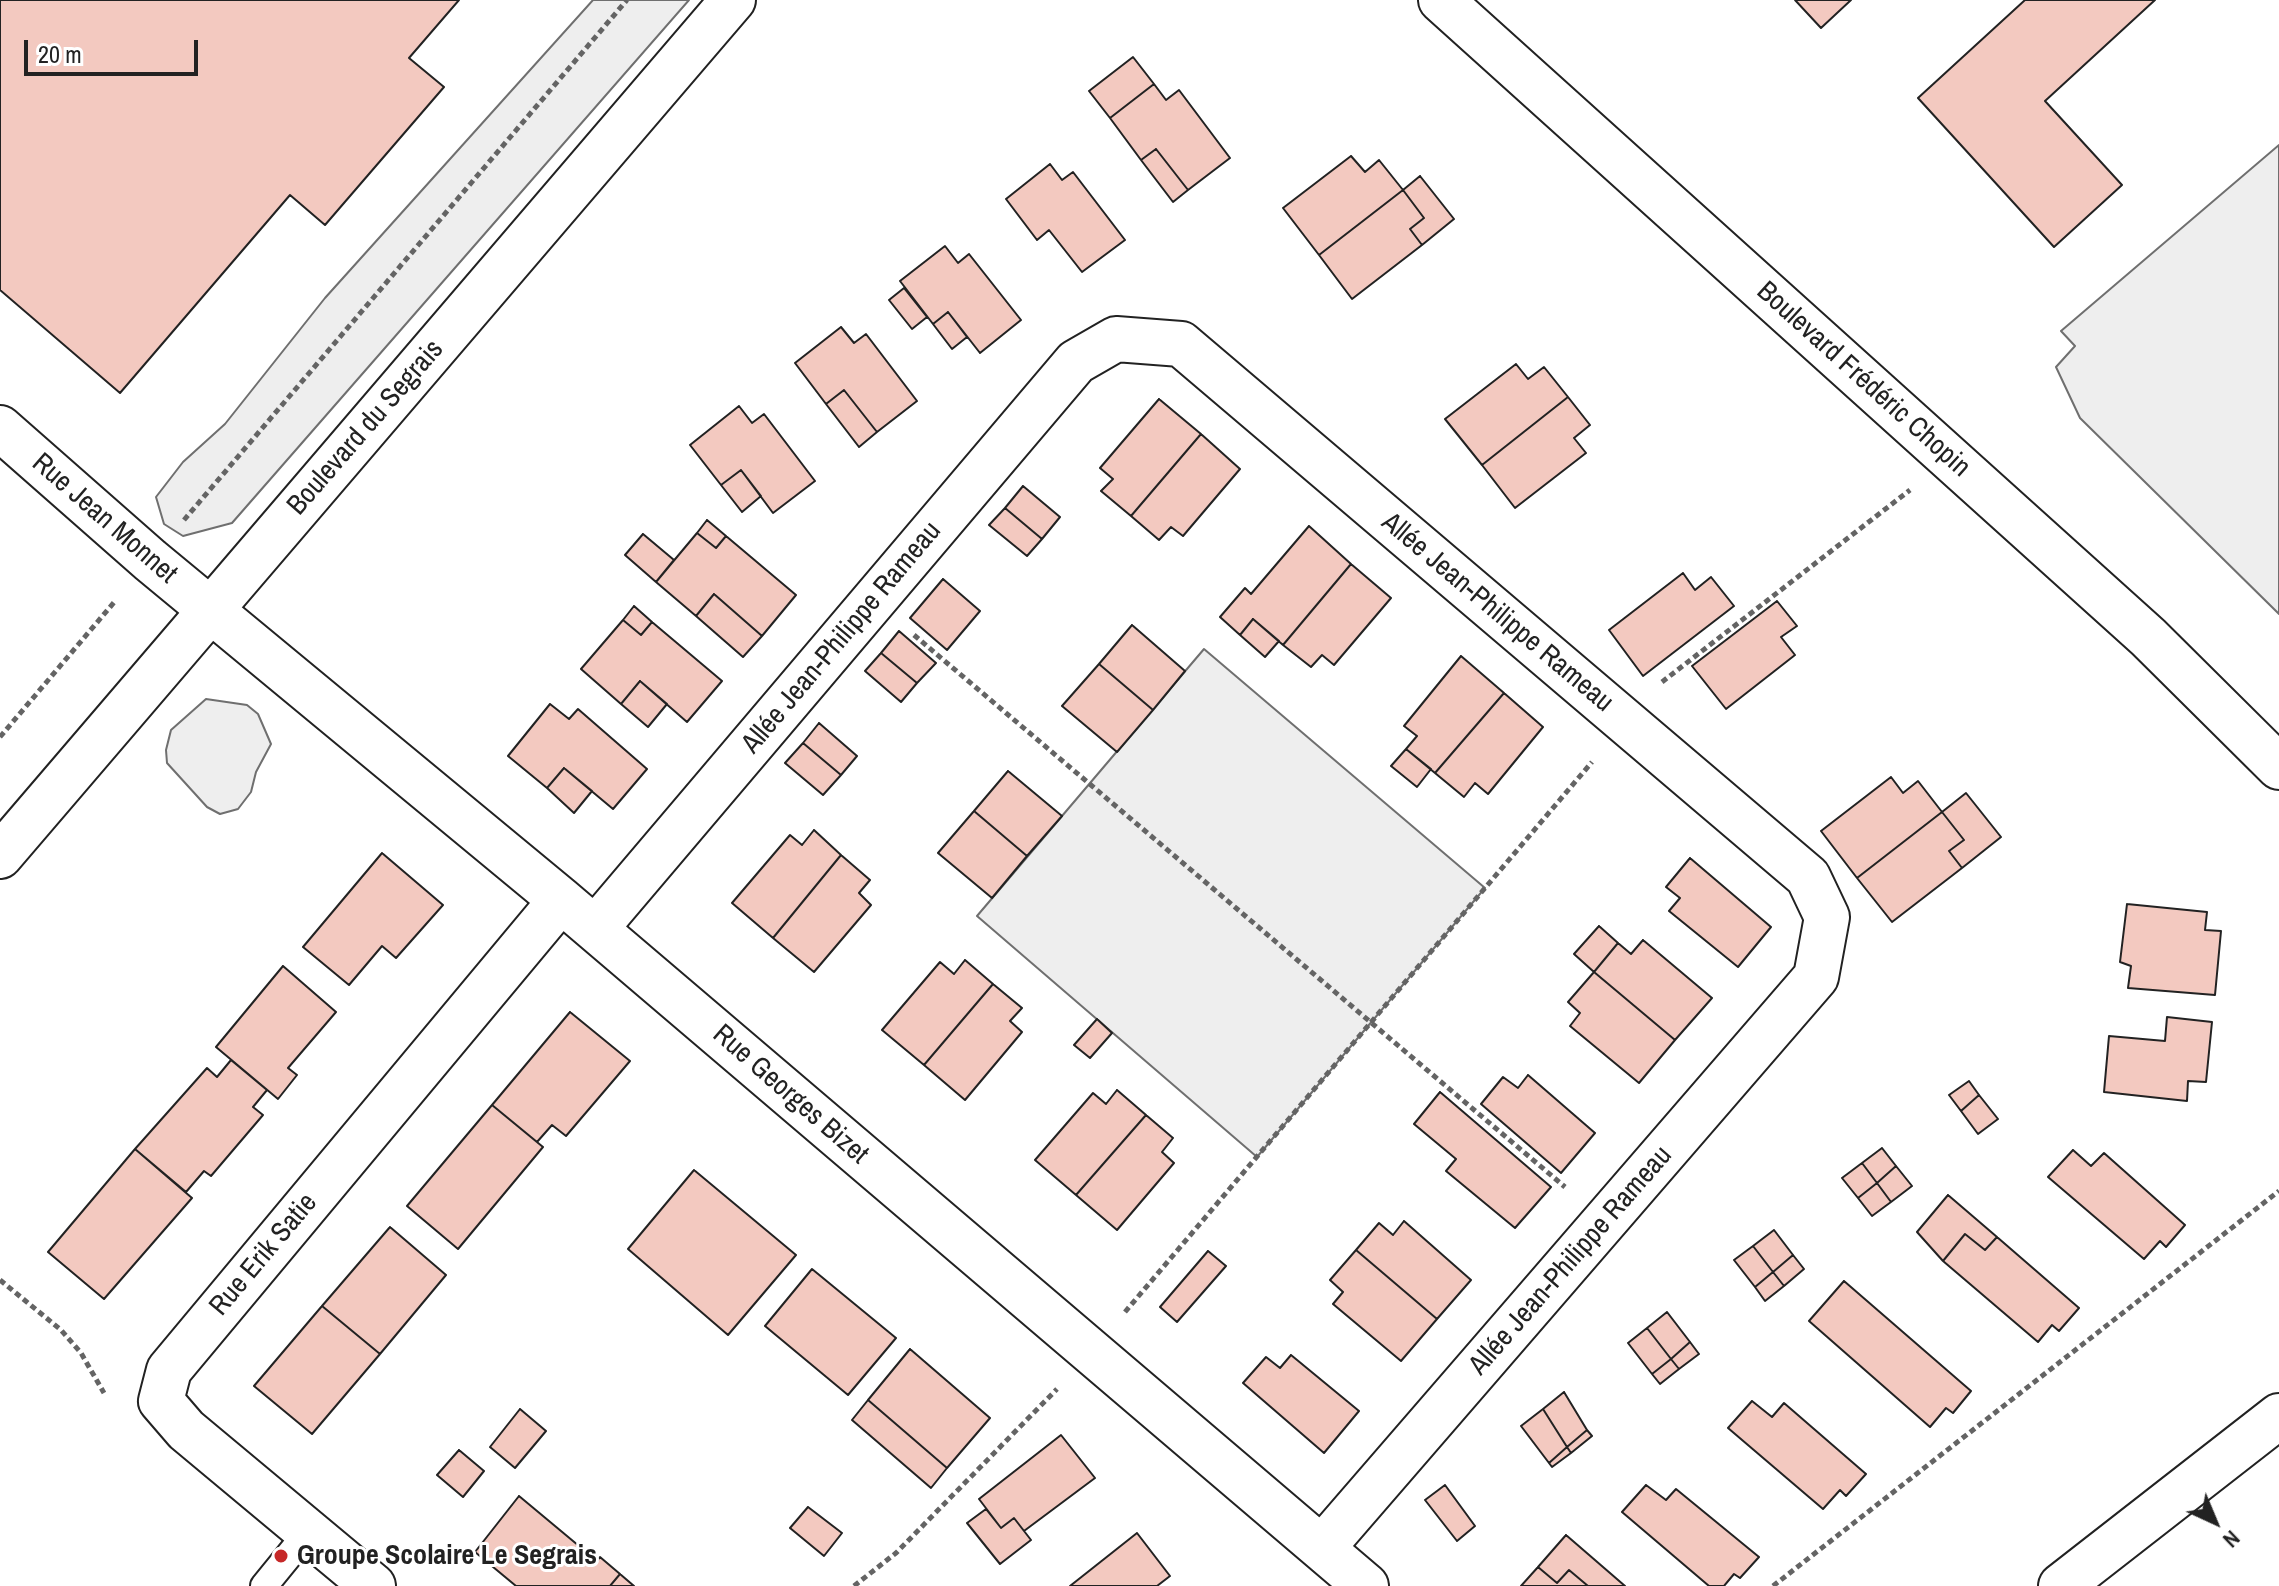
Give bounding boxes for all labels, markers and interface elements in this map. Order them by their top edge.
scale bar [28,24,202,74]
text: 20 m [38,38,82,70]
street label: Boulevard Frédéric Chopin [1749,275,1977,485]
street label: Boulevard du Segrais [281,334,451,522]
street label: Rue Jean Monnet [25,447,183,591]
street label: Allée Jean-Philippe Rameau [1374,506,1620,720]
street label: Allée Jean-Philippe Rameau [735,515,949,761]
street label: Rue Georges Bizet [705,1018,875,1172]
street label: Allée Jean-Philippe Rameau [1462,1140,1680,1382]
street label: Rue Erik Satie [203,1187,325,1323]
north arrow [2175,1482,2255,1562]
text: N [2217,1524,2247,1555]
place label: Groupe Scolaire Le Segrais [297,1539,597,1573]
marker: Groupe Scolaire Le Segrais [272,1547,290,1565]

